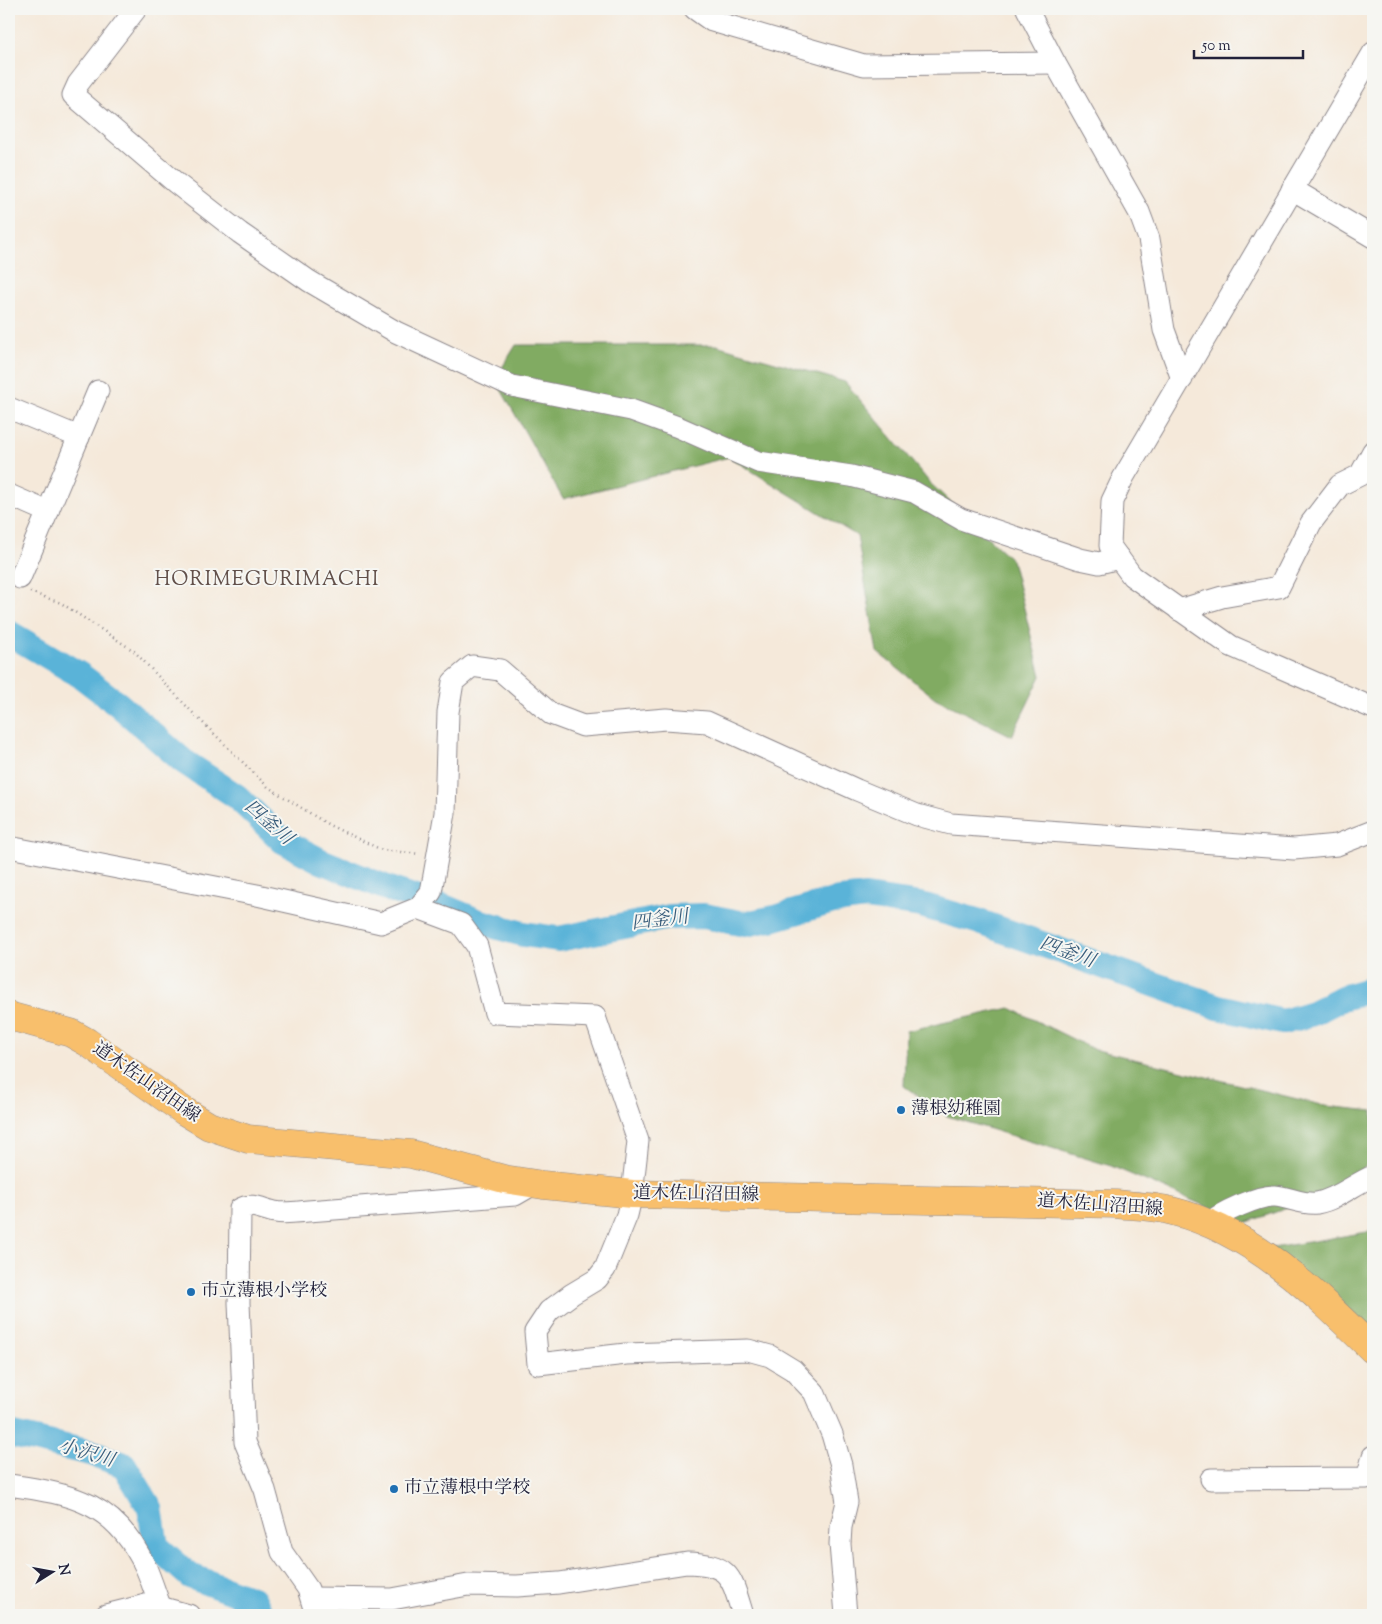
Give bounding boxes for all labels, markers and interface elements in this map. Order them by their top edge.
scale bar [1194,28,1303,60]
text: 50 m [1201,36,1231,57]
district label: HORIMEGURIMACHI [155,566,380,595]
water label: 四釜川 [238,794,300,853]
water label: 四釜川 [630,904,692,938]
water label: 四釜川 [1036,931,1100,976]
street label: 道木佐山沼田線 [87,1036,205,1130]
place label: 薄根幼稚園 [911,1097,1001,1123]
marker: 薄根幼稚園 [895,1104,907,1116]
street label: 道木佐山沼田線 [633,1181,759,1209]
street label: 道木佐山沼田線 [1036,1189,1164,1223]
place label: 市立薄根小学校 [201,1279,327,1305]
marker: 市立薄根小学校 [185,1286,197,1298]
water label: 小沢川 [55,1433,119,1475]
place label: 市立薄根中学校 [404,1476,530,1502]
marker: 市立薄根中学校 [388,1483,400,1495]
north arrow [28,1546,78,1596]
text: N [52,1563,74,1577]

